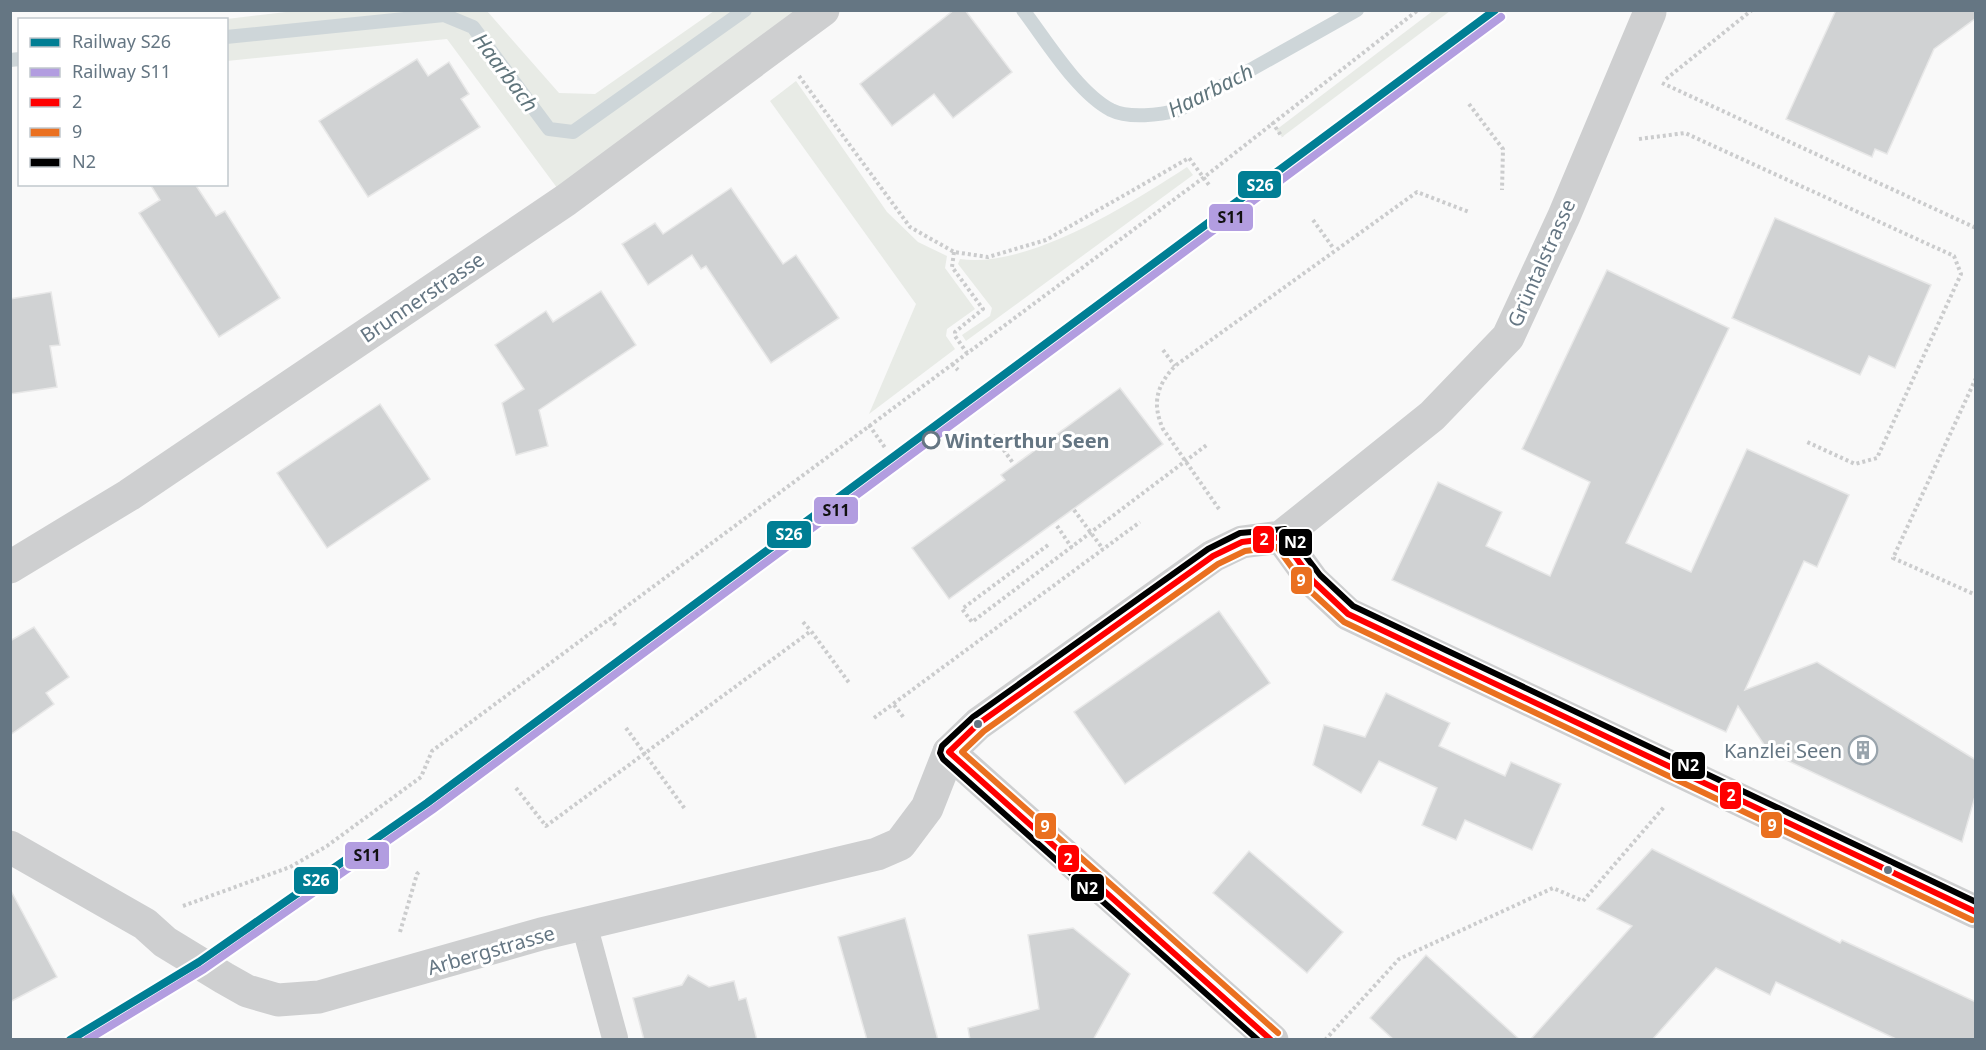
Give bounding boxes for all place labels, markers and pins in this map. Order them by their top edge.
place label: Winterthur Seen [945,427,1110,454]
marker: Winterthur Seen [922,431,940,449]
unlabelled marker [972,718,984,730]
building icon: Kanzlei Seen [1847,734,1879,766]
place label: Kanzlei Seen [1724,737,1842,764]
unlabelled marker [1882,864,1894,876]

